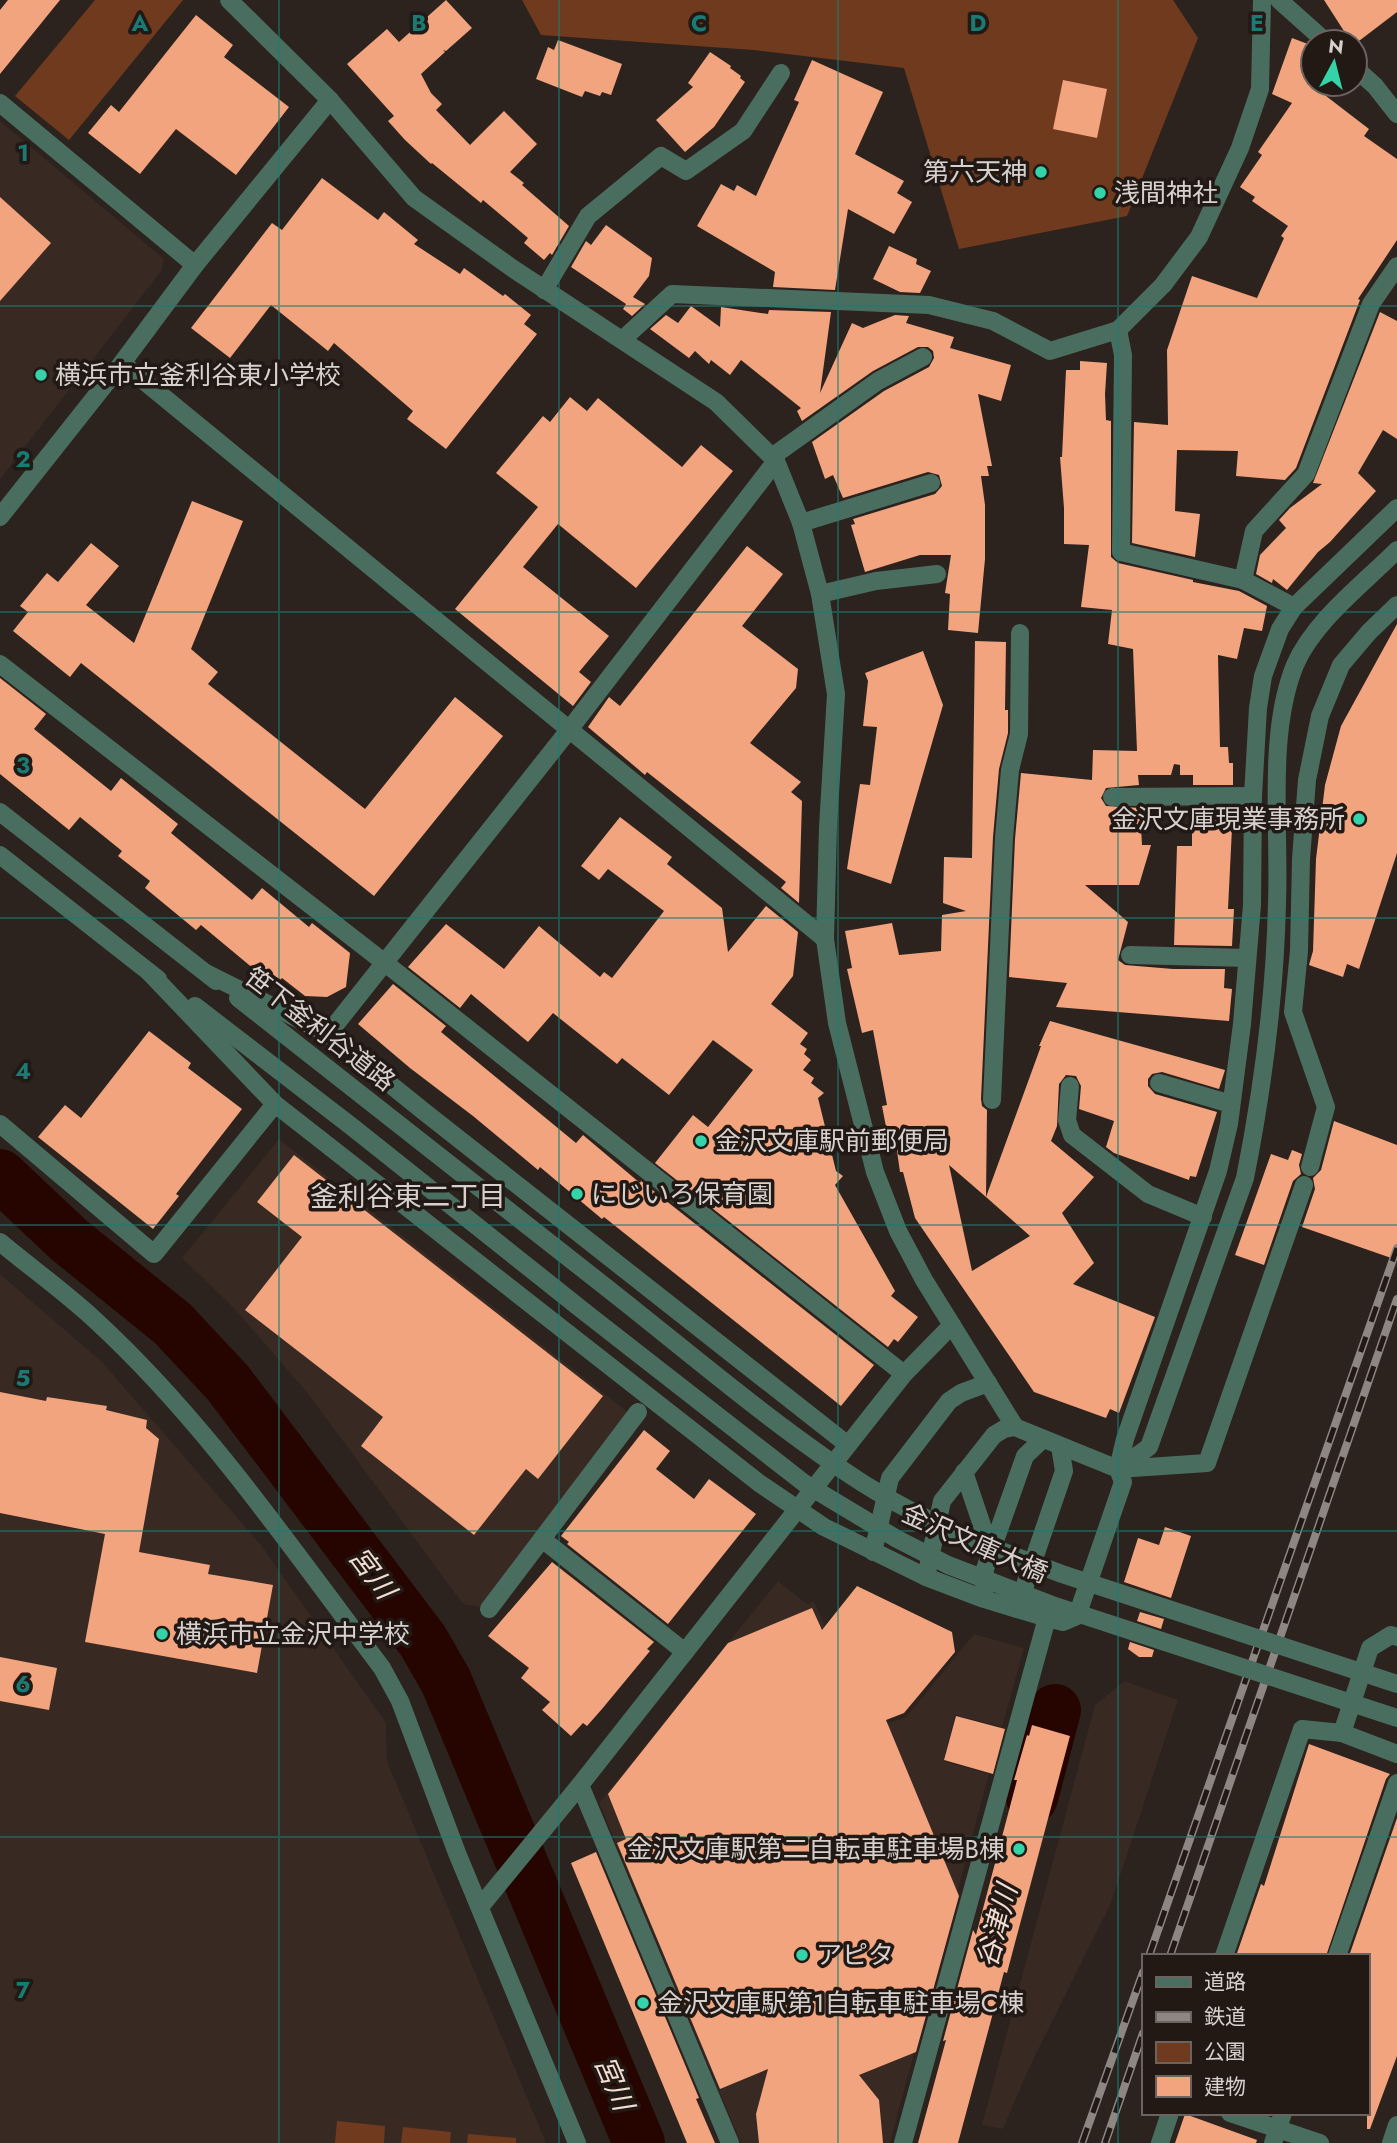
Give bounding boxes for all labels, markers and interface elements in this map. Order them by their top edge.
text: A [131,6,149,40]
text: B [411,6,427,40]
text: C [691,6,707,40]
text: D [970,6,987,40]
text: E [1250,6,1264,40]
north arrow [1299,28,1369,98]
text: N [1327,32,1345,61]
text: 1 [17,136,29,170]
place label: 第六天神 [923,153,1027,191]
marker: 第六天神 [1033,164,1049,180]
place label: 浅間神社 [1114,174,1218,212]
marker: 浅間神社 [1092,185,1108,201]
place label: 横浜市立釜利谷東小学校 [55,356,341,394]
marker: 横浜市立釜利谷東小学校 [33,367,49,383]
text: 2 [15,442,31,476]
text: 3 [16,748,30,782]
place label: 金沢文庫現業事務所 [1111,800,1345,838]
marker: 金沢文庫現業事務所 [1351,811,1367,827]
street label: 笹下釜利谷道路 [237,958,403,1100]
text: 4 [15,1054,31,1088]
place label: 金沢文庫駅前郵便局 [715,1122,949,1160]
marker: 金沢文庫駅前郵便局 [693,1133,709,1149]
place label: にじいろ保育園 [591,1175,773,1213]
district label: 釜利谷東二丁目 [310,1176,506,1217]
marker: にじいろ保育園 [569,1186,585,1202]
text: 5 [16,1361,30,1395]
street label: 金沢文庫大橋 [896,1494,1054,1592]
water label: 宮川 [339,1538,407,1610]
place label: 横浜市立金沢中学校 [176,1615,410,1653]
marker: 横浜市立金沢中学校 [154,1626,170,1642]
text: 6 [15,1667,31,1701]
place label: 金沢文庫駅第二自転車駐車場B棟 [626,1830,1005,1868]
marker: 金沢文庫駅第二自転車駐車場B棟 [1011,1841,1027,1857]
water label: 谷津川 [966,1877,1028,1972]
place label: アピタ [816,1936,894,1974]
marker: アピタ [794,1947,810,1963]
legend [1142,1954,1369,2115]
text: 道路 [1204,1967,1246,1997]
text: 7 [16,1973,30,2007]
place label: 金沢文庫駅第1自転車駐車場C棟 [657,1984,1025,2022]
marker: 金沢文庫駅第1自転車駐車場C棟 [635,1995,651,2011]
text: 鉄道 [1204,2002,1246,2032]
text: 公園 [1204,2037,1246,2067]
water label: 宮川 [584,2049,645,2120]
text: 建物 [1204,2072,1246,2102]

